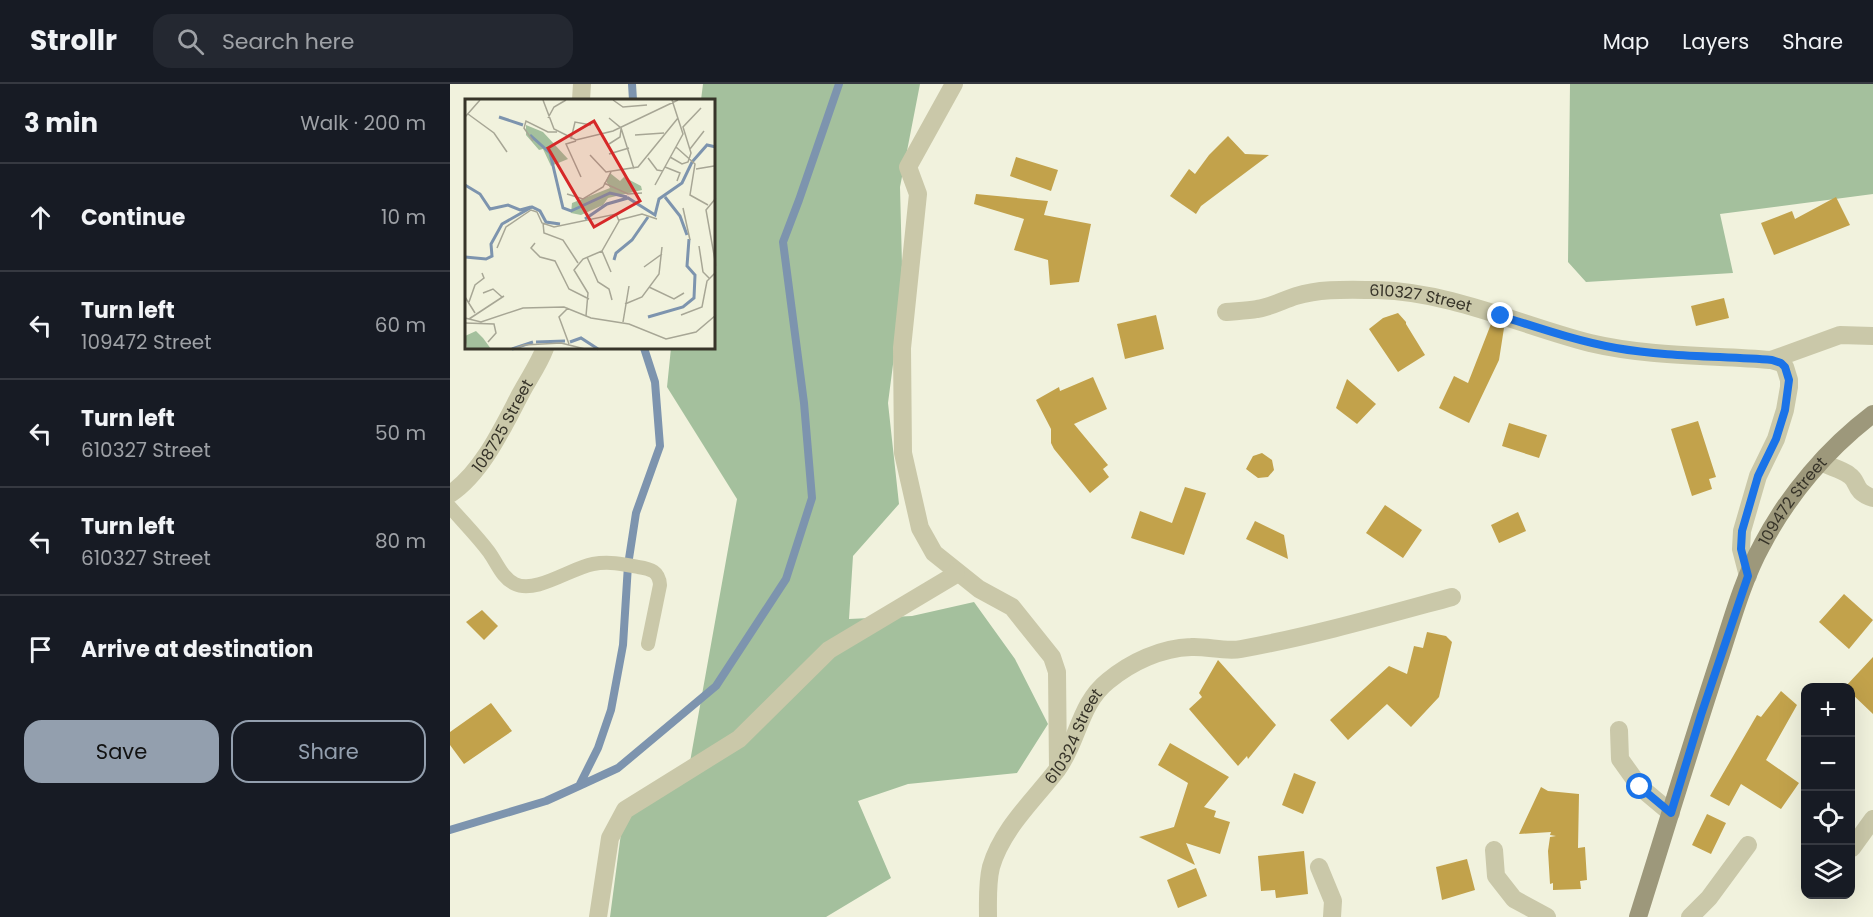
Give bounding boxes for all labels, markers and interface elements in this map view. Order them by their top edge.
search box [153,14,573,68]
text: Strollr [30,21,117,60]
icon: search [174,25,207,58]
text: Search here [222,26,354,57]
text: Map [1603,27,1649,56]
text: Layers [1682,27,1749,56]
text: Share [1782,27,1843,56]
inset map [465,99,716,350]
text: 3 min [24,105,98,141]
text: Walk · 200 m [300,109,426,137]
icon: ahead [24,201,57,234]
text: Continue [81,202,185,233]
text: 10 m [381,203,426,231]
street label: 610327 Street [1369,278,1475,318]
text: Turn left [81,295,175,326]
route end [1487,302,1513,328]
icon: left [24,309,57,342]
text: 60 m [375,311,426,339]
text: 109472 Street [81,328,211,356]
street label: 108725 Street [466,374,538,477]
text: Turn left [81,403,175,434]
icon: left [24,417,57,450]
text: 50 m [375,419,426,447]
text: 610327 Street [81,436,211,464]
street label: 109472 Street [1752,451,1832,549]
text: Turn left [81,511,175,542]
icon: left [24,525,57,558]
text: 80 m [375,527,426,555]
text: 610327 Street [81,544,211,572]
icon: arrive [24,633,57,666]
text: Arrive at destination [81,634,313,665]
street label: 610324 Street [1039,683,1107,789]
map controls [1801,683,1855,899]
button: + [1801,683,1855,737]
button: Save [24,720,219,783]
button: Share [231,720,426,783]
button: − [1801,737,1855,791]
route start [1626,773,1652,799]
button: locate [1801,791,1855,845]
button: layers [1801,845,1855,899]

